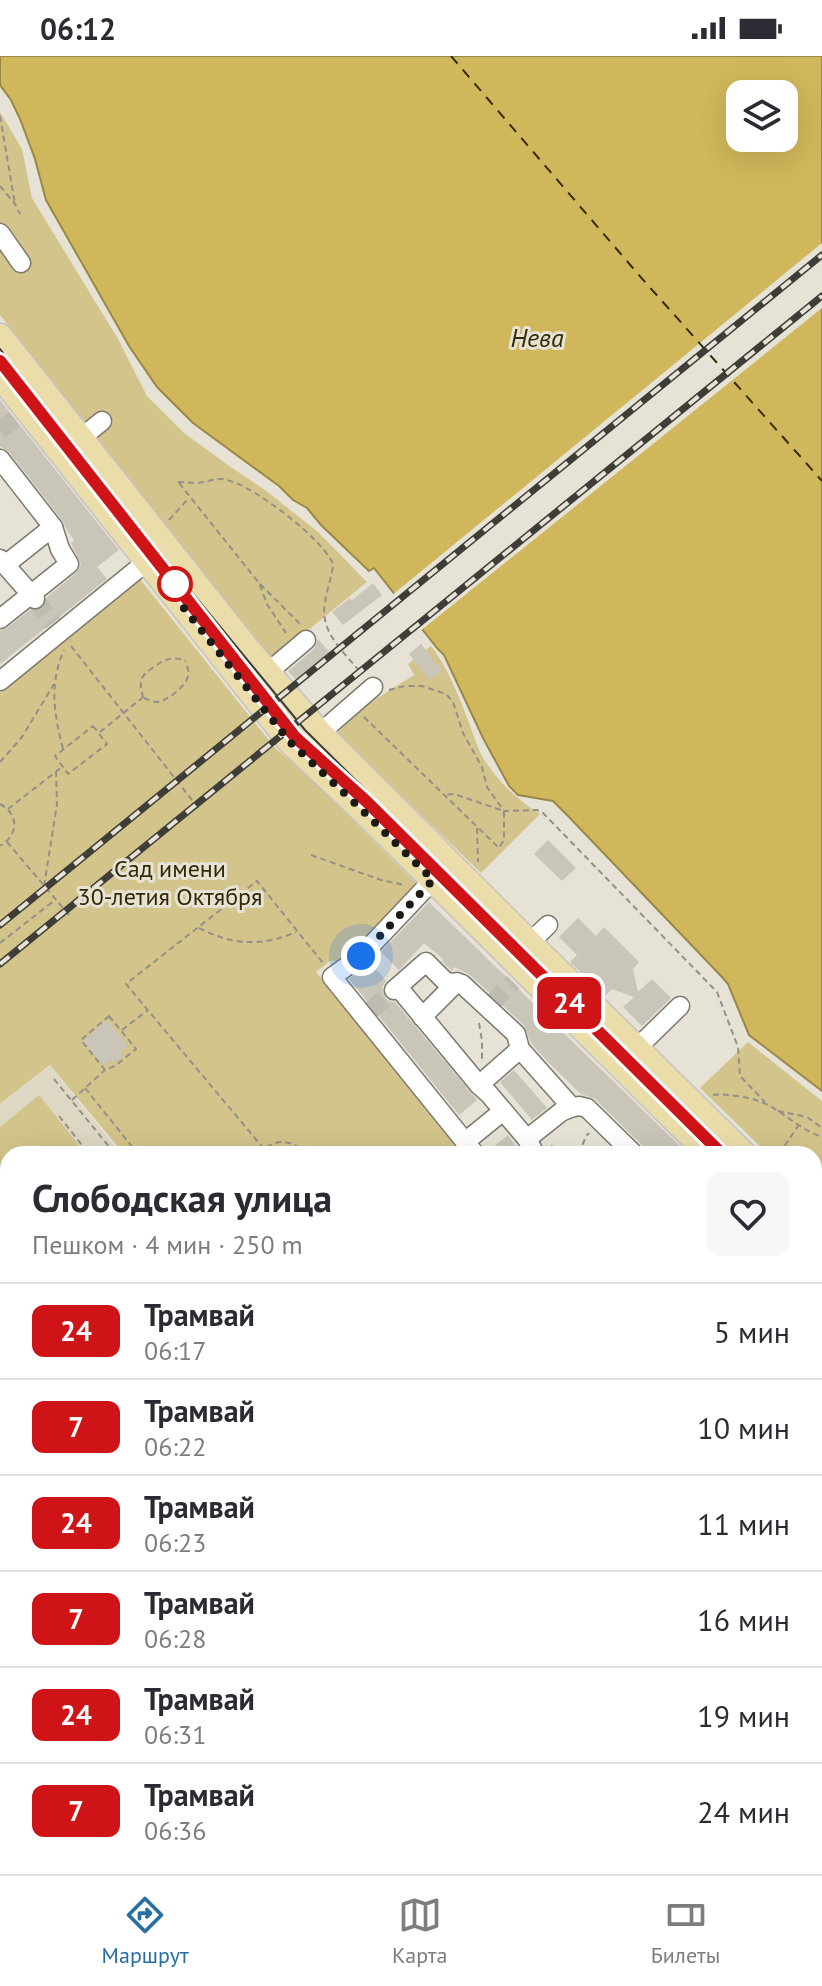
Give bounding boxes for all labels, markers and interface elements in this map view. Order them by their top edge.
text: 06:12 [40,9,116,48]
map controls [726,80,798,152]
button: layers [726,80,798,152]
water label: Нева [510,321,564,354]
unlabelled marker [158,567,192,601]
park label: Сад имени 30-летия Октября [78,853,262,912]
your location [341,936,381,976]
line badge: 24 [533,977,605,1029]
text: 24 [553,984,585,1021]
button: heart [706,1172,790,1256]
text: Слободская улица [32,1173,332,1222]
text: Пешком · 4 мин · 250 m [32,1228,303,1261]
text: Трамвай [144,1295,255,1334]
text: 24 [60,1312,92,1349]
text: 5 мин [714,1312,790,1351]
text: 06:17 [144,1334,206,1367]
text: Трамвай [144,1391,255,1430]
text: 7 [68,1408,84,1445]
text: 10 мин [697,1408,790,1447]
text: 06:22 [144,1430,206,1463]
text: Трамвай [144,1487,255,1526]
text: 24 [60,1504,92,1541]
text: 11 мин [697,1504,790,1543]
text: 06:23 [144,1526,206,1559]
text: Трамвай [144,1583,255,1622]
text: 7 [68,1600,84,1637]
text: 16 мин [697,1600,790,1639]
text: 06:28 [144,1622,206,1655]
text: Трамвай [144,1679,255,1718]
text: 24 [60,1696,92,1733]
text: 19 мин [697,1696,790,1735]
text: 06:31 [144,1718,206,1751]
text: Трамвай [144,1775,255,1814]
text: 7 [68,1792,84,1829]
text: 24 мин [697,1792,790,1831]
text: 06:36 [144,1814,206,1847]
tab: Маршрут [102,1893,189,1969]
tab: Карта [392,1893,447,1969]
tab: Билеты [651,1893,720,1969]

